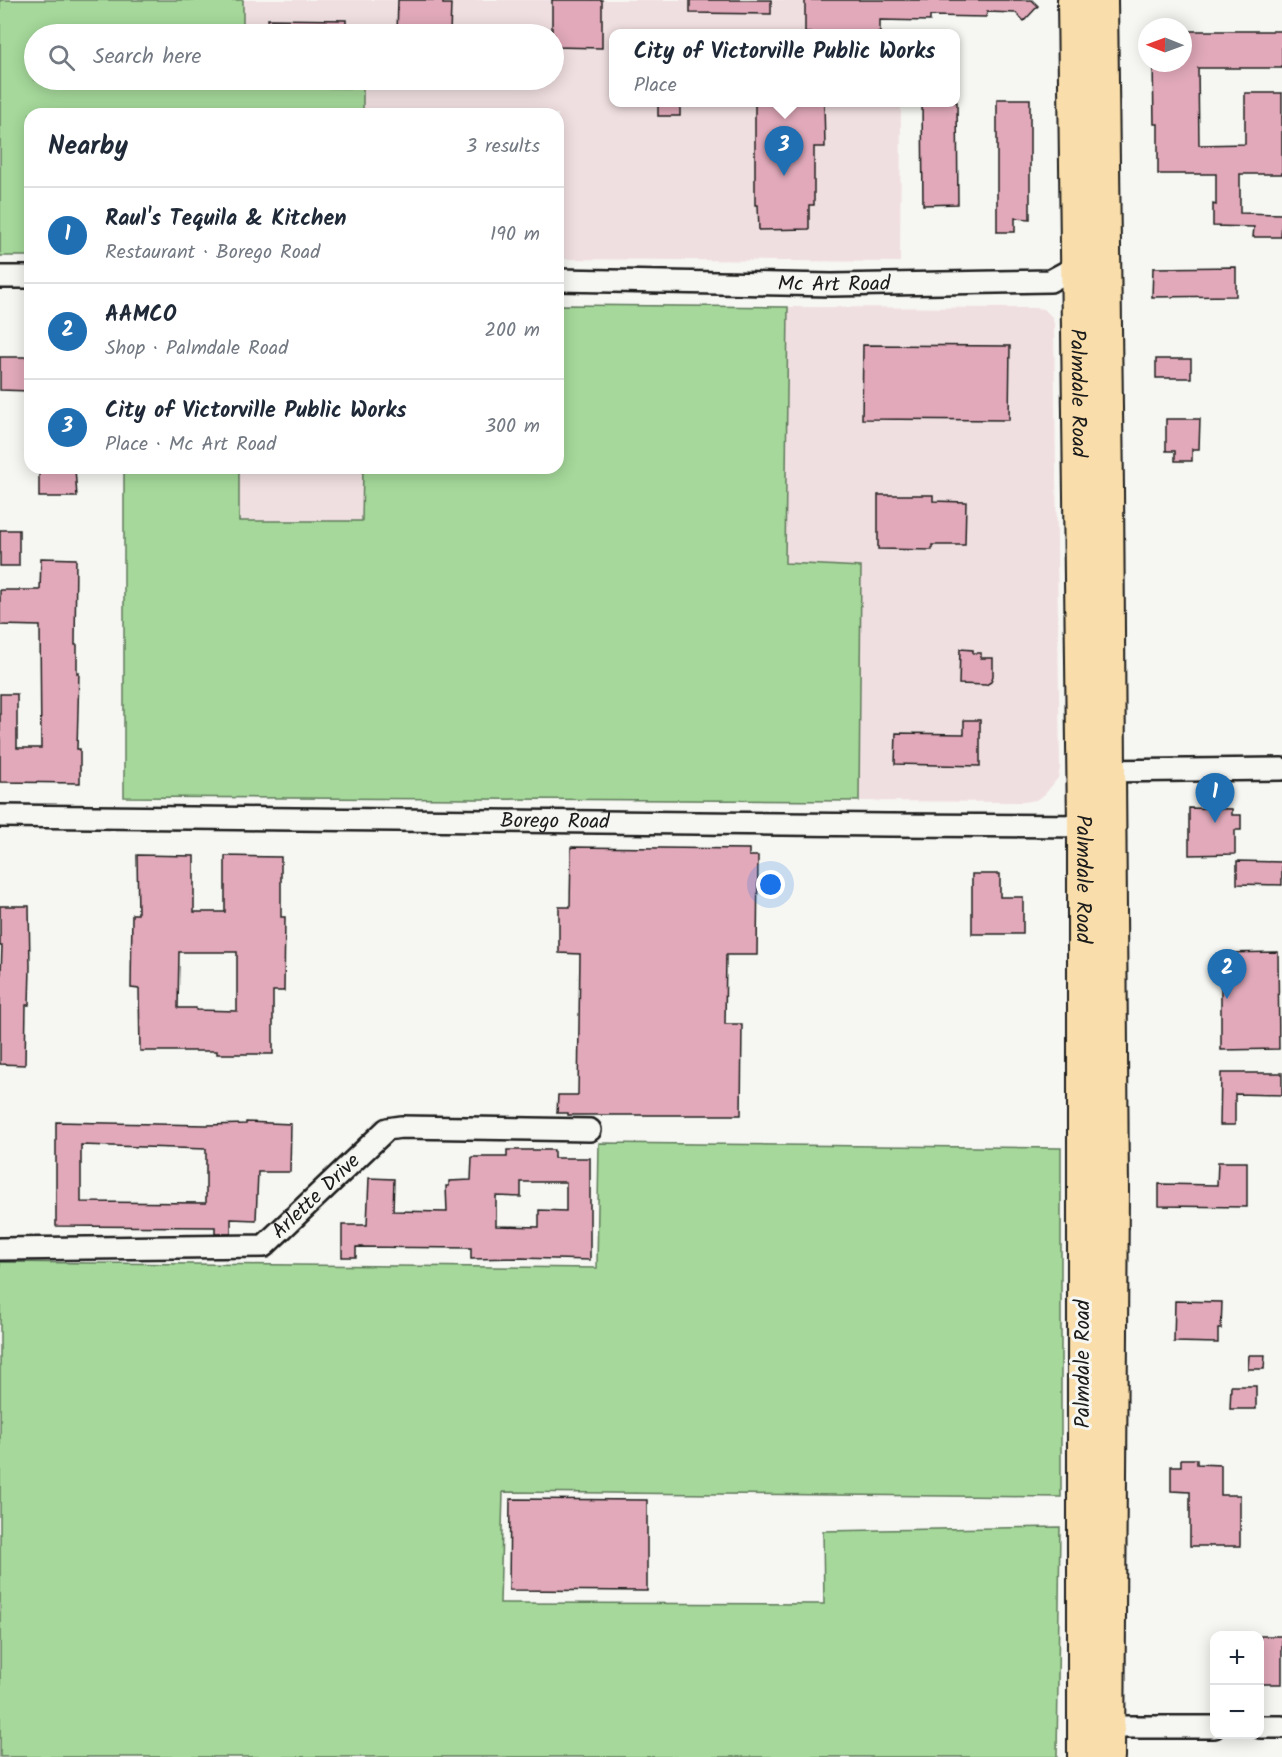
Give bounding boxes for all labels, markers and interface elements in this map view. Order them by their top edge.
north arrow [1138,18,1192,72]
search box [24,24,564,90]
popup [609,29,960,107]
text: City of Victorville Public Works [634,35,935,70]
text: Search here [93,40,201,75]
icon: search [45,41,78,74]
text: Place [634,70,677,102]
text: Nearby [48,126,128,168]
pin: 3 [764,126,804,176]
text: 3 results [466,131,540,163]
text: Raul's Tequila & Kitchen [105,202,346,237]
text: 1 [64,219,71,251]
text: 190 m [490,219,540,251]
text: Restaurant · Borego Road [105,237,320,269]
street label: Mc Art Road [777,267,891,302]
text: AAMCO [105,298,177,333]
text: 2 [62,315,73,347]
text: 200 m [484,315,540,347]
street label: Palmdale Road [1060,328,1095,458]
text: Shop · Palmdale Road [105,333,288,365]
text: City of Victorville Public Works [105,394,407,429]
text: 3 [62,411,73,443]
text: 300 m [485,411,540,443]
text: Place · Mc Art Road [105,429,276,461]
pin: 1 [1196,774,1234,823]
street label: Borego Road [500,805,610,839]
street label: Palmdale Road [1066,814,1100,944]
your location [756,870,785,899]
pin: 2 [1208,950,1246,999]
street label: Arlette Drive [264,1145,369,1247]
street label: Palmdale Road [1067,1299,1100,1428]
map controls [1210,1631,1264,1739]
button: + [1210,1631,1264,1685]
button: − [1210,1685,1264,1739]

